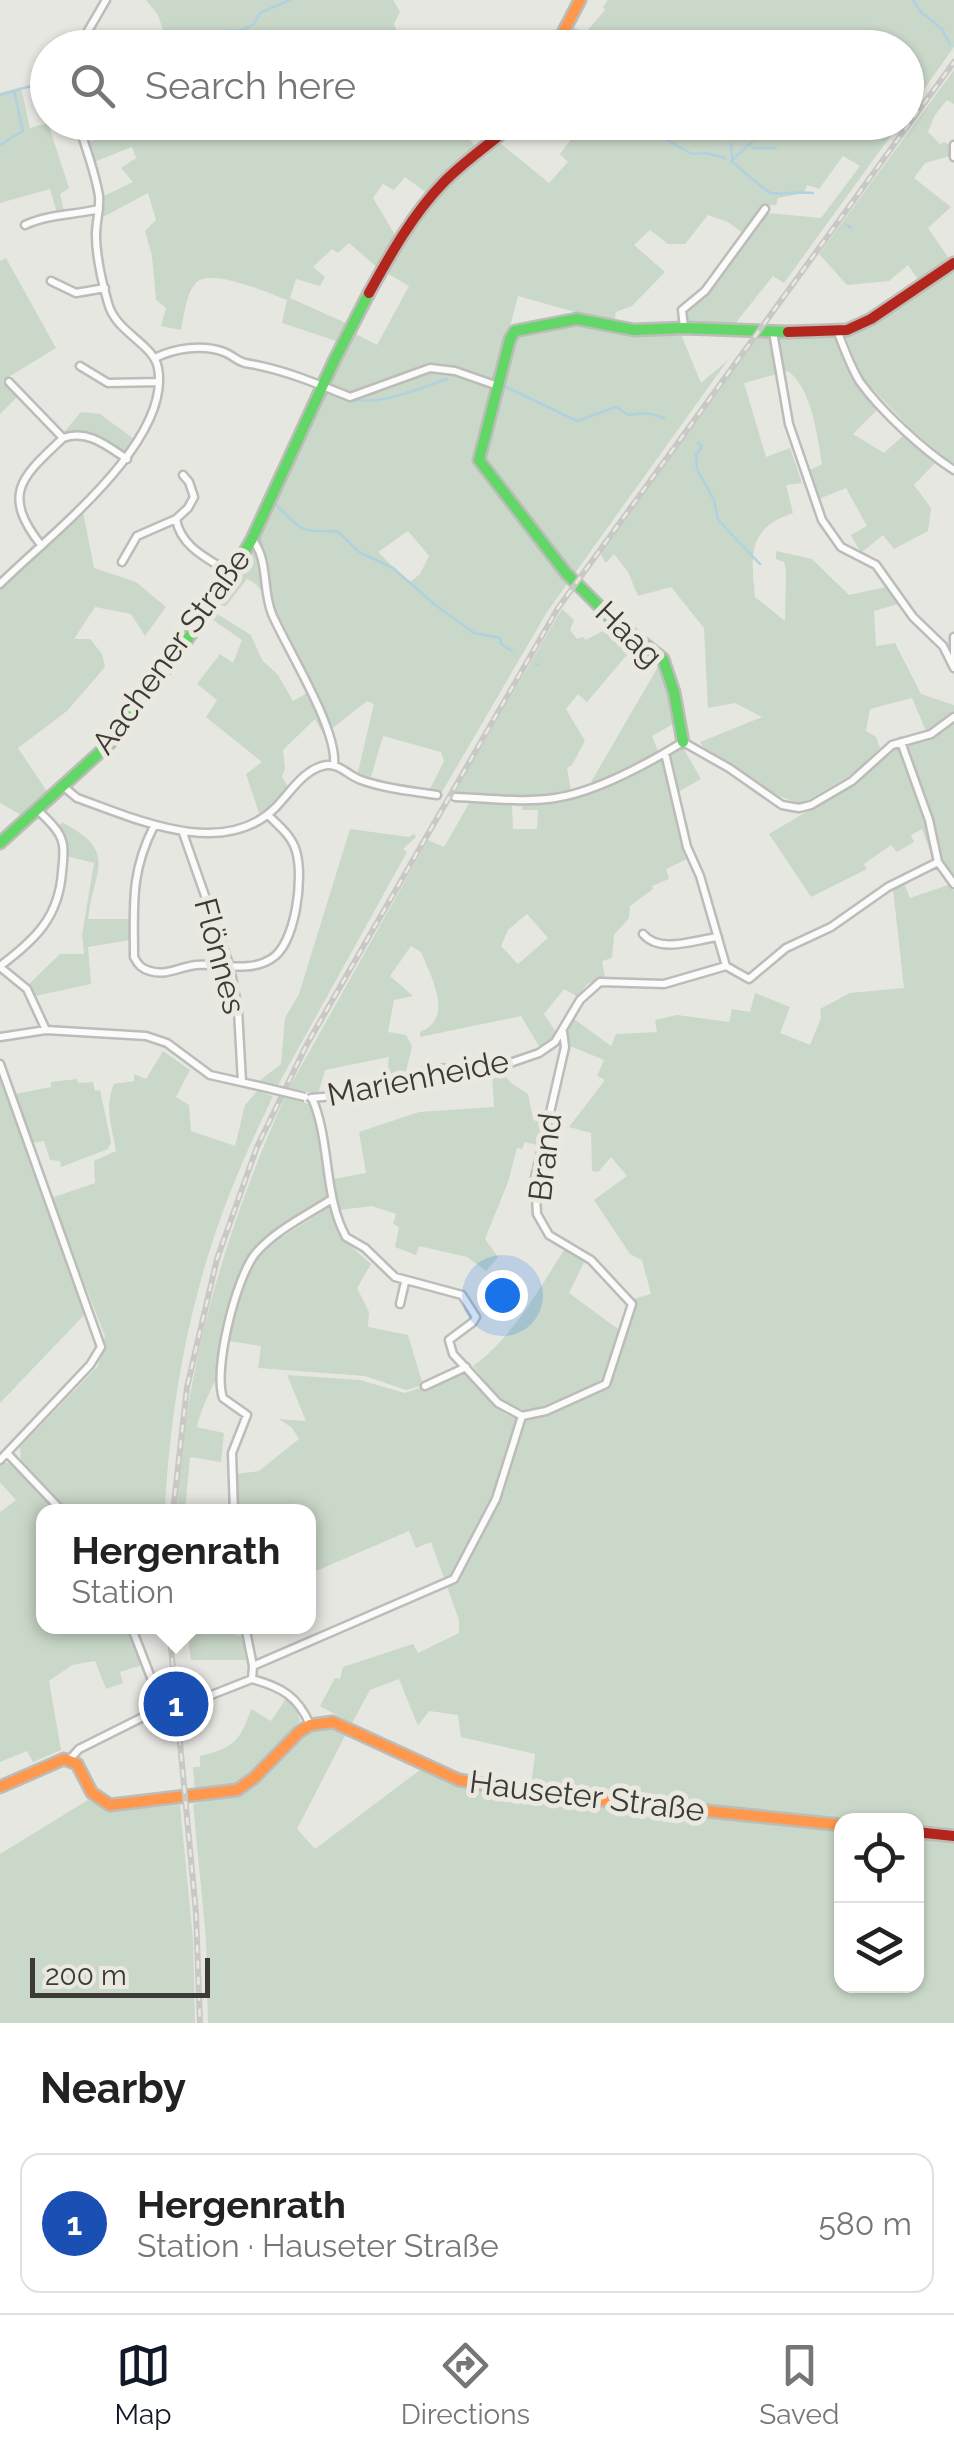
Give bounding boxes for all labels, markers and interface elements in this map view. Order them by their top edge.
search box [30,30,924,140]
icon: search [65,58,120,113]
text: Search here [145,63,356,108]
street label: Aachener Straße [84,541,258,761]
street label: Haag [588,593,670,674]
street label: Flönnes [187,894,254,1018]
street label: Marienheide [324,1042,512,1113]
street label: Brand [521,1111,568,1203]
your location [477,1270,528,1321]
popup [36,1504,316,1634]
text: Hergenrath [72,1528,280,1573]
text: Station [72,1573,174,1610]
pin: 1 [144,1666,208,1742]
street label: Hauseter Straße [467,1763,707,1828]
map controls [834,1813,924,1993]
button: locate [834,1813,924,1903]
button: layers [834,1903,924,1993]
scale bar [30,1953,210,1998]
text: 200 m [45,1959,127,1992]
text: Nearby [40,2064,186,2113]
text: Hergenrath [137,2182,346,2227]
text: 1 [67,2205,82,2242]
text: 580 m [818,2205,912,2242]
text: Station · Hauseter Straße [137,2227,499,2264]
tab: Map [115,2338,172,2431]
tab: Directions [401,2338,530,2431]
tab: Saved [759,2338,839,2431]

